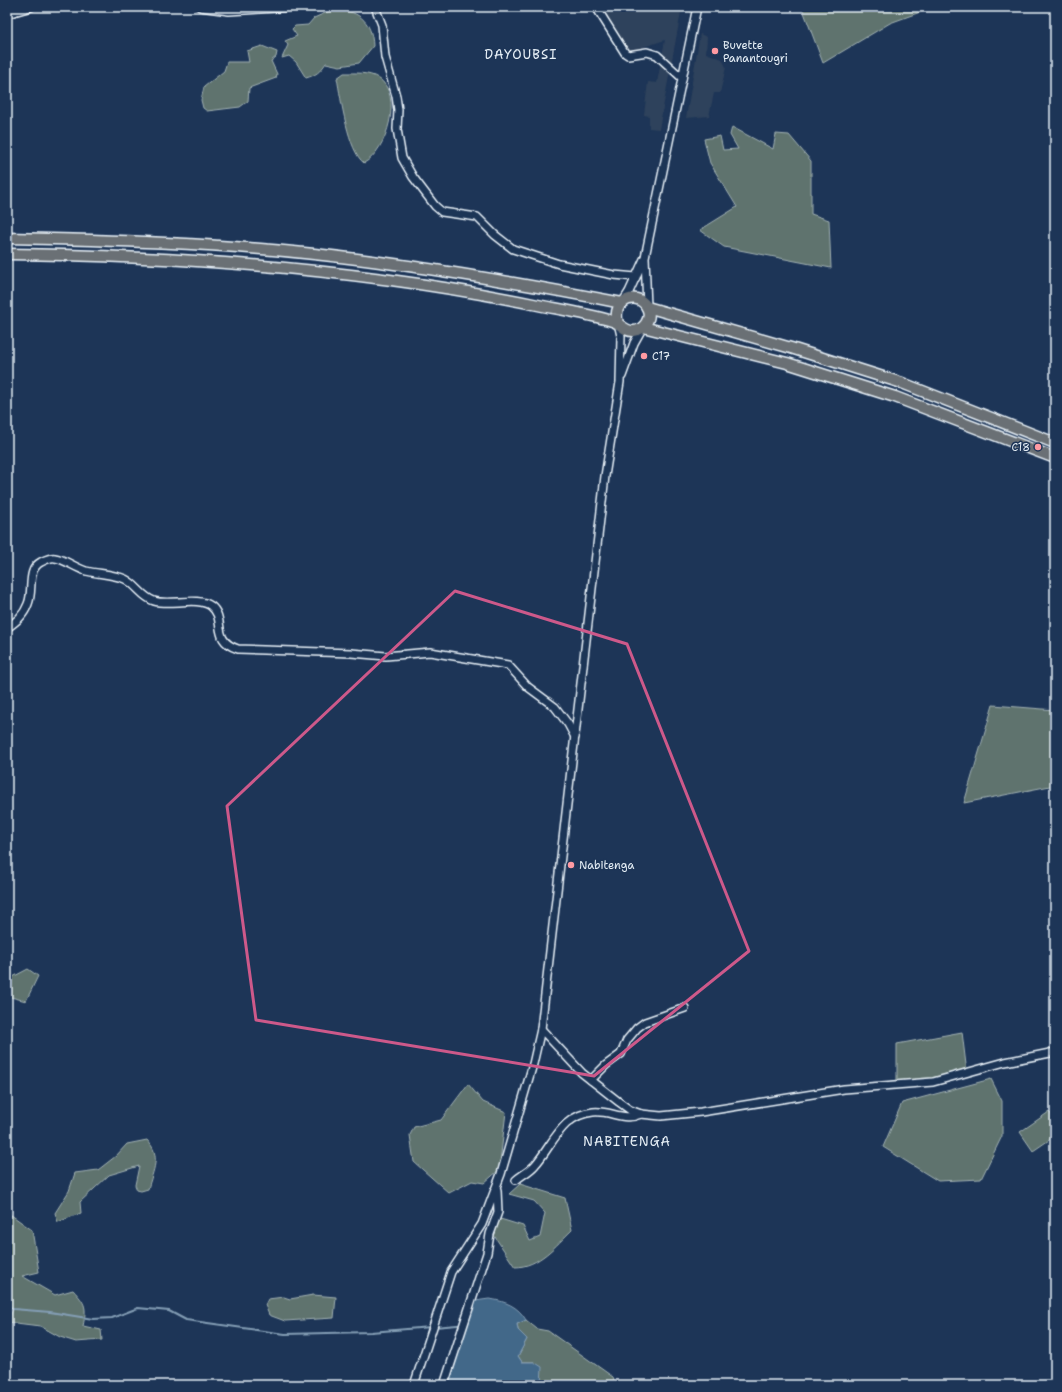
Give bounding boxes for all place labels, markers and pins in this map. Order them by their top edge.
place label: Buvette Panantougri [723,38,788,66]
marker: Buvette Panantougri [710,46,720,56]
place label: C17 [652,349,670,364]
marker: C17 [639,351,649,361]
place label: C18 [1011,440,1030,455]
marker: C18 [1033,442,1043,452]
place label: Nabitenga [579,858,634,873]
marker: Nabitenga [566,860,576,870]

